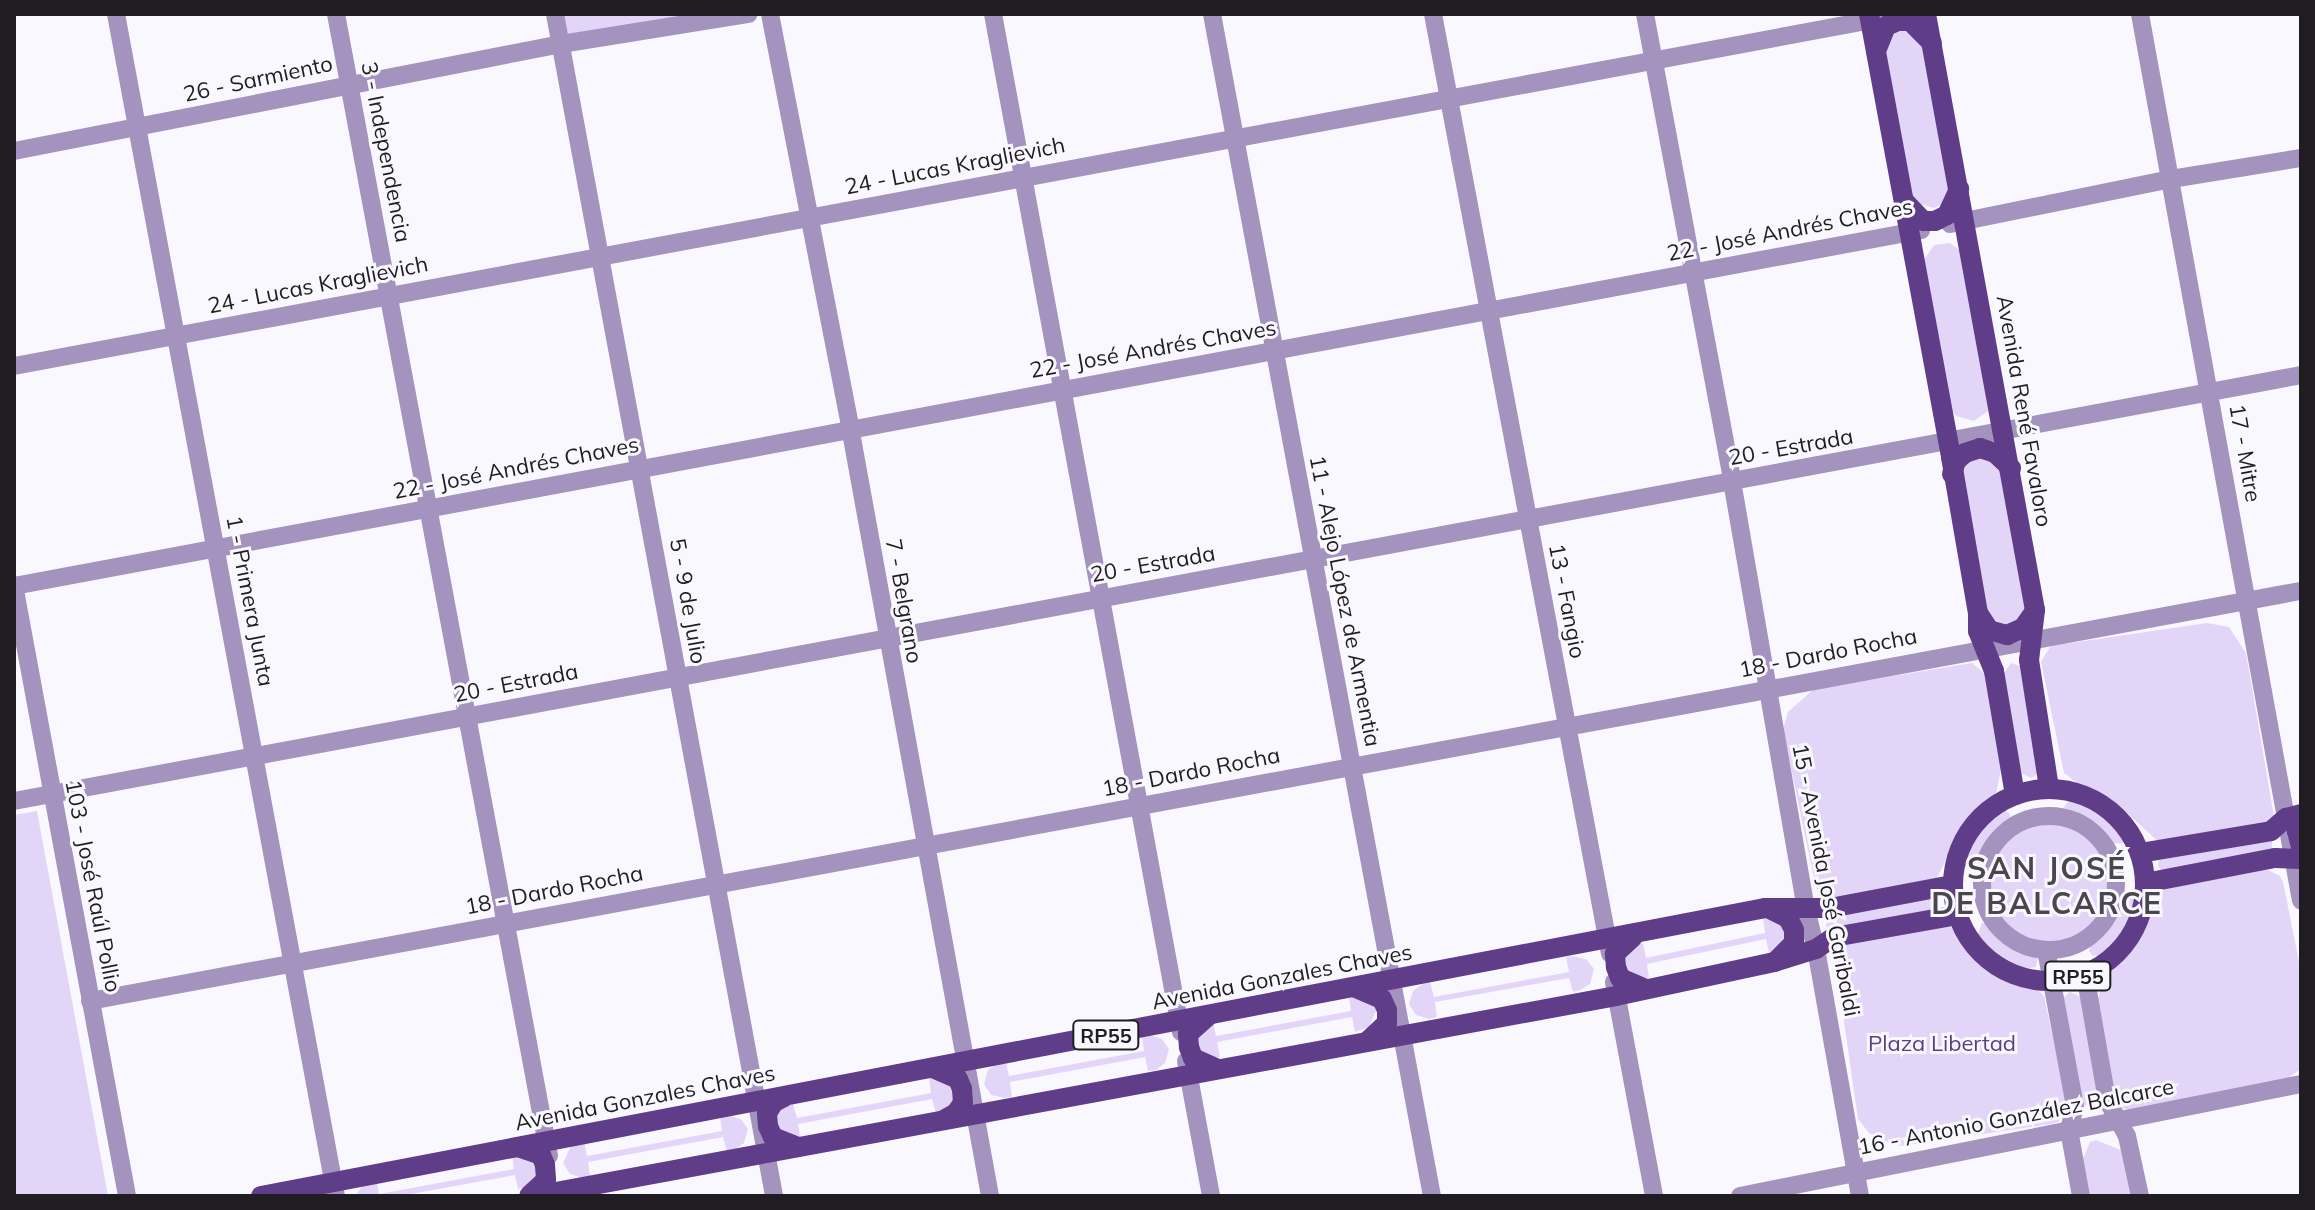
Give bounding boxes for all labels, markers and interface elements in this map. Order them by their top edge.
street label: 26 - Sarmiento [181,50,335,108]
street label: 3 - Independencia [356,60,416,244]
street label: 24 - Lucas Kraglievich [843,132,1067,200]
street label: 22 - José Andrés Chaves [1665,193,1915,267]
street label: 24 - Lucas Kraglievich [206,251,430,319]
street label: Avenida René Favaloro [1991,293,2057,529]
street label: 22 - José Andrés Chaves [1028,314,1278,384]
street label: 17 - Mitre [2223,402,2267,504]
street label: 20 - Estrada [1727,423,1855,471]
street label: 22 - José Andrés Chaves [391,431,641,505]
street label: 11 - Alejo López de Armentia [1304,453,1386,749]
street label: 1 - Primera Junta [221,513,279,689]
street label: 5 - 9 de Julio [664,536,712,666]
street label: 7 - Belgrano [880,537,928,665]
street label: 20 - Estrada [1089,540,1217,588]
street label: 13 - Fangio [1543,541,1591,661]
street label: 18 - Dardo Rocha [1737,623,1919,683]
street label: 20 - Estrada [452,658,580,708]
street label: 15 - Avenida José Garibaldi [1787,741,1865,1019]
street label: 18 - Dardo Rocha [1100,742,1282,802]
street label: 103 - José Raúl Pollio [59,778,127,994]
district label: SAN JOSÉ DE BALCARCE [1931,850,2163,920]
street label: 18 - Dardo Rocha [463,860,645,920]
street label: Avenida Gonzales Chaves [1150,939,1414,1015]
road number: RP55 [2044,960,2112,992]
road number: RP55 [1072,1019,1140,1051]
park label: Plaza Libertad [1868,1031,2016,1057]
street label: Avenida Gonzales Chaves [513,1060,777,1136]
street label: 16 - Antonio González Balcarce [1856,1073,2176,1161]

